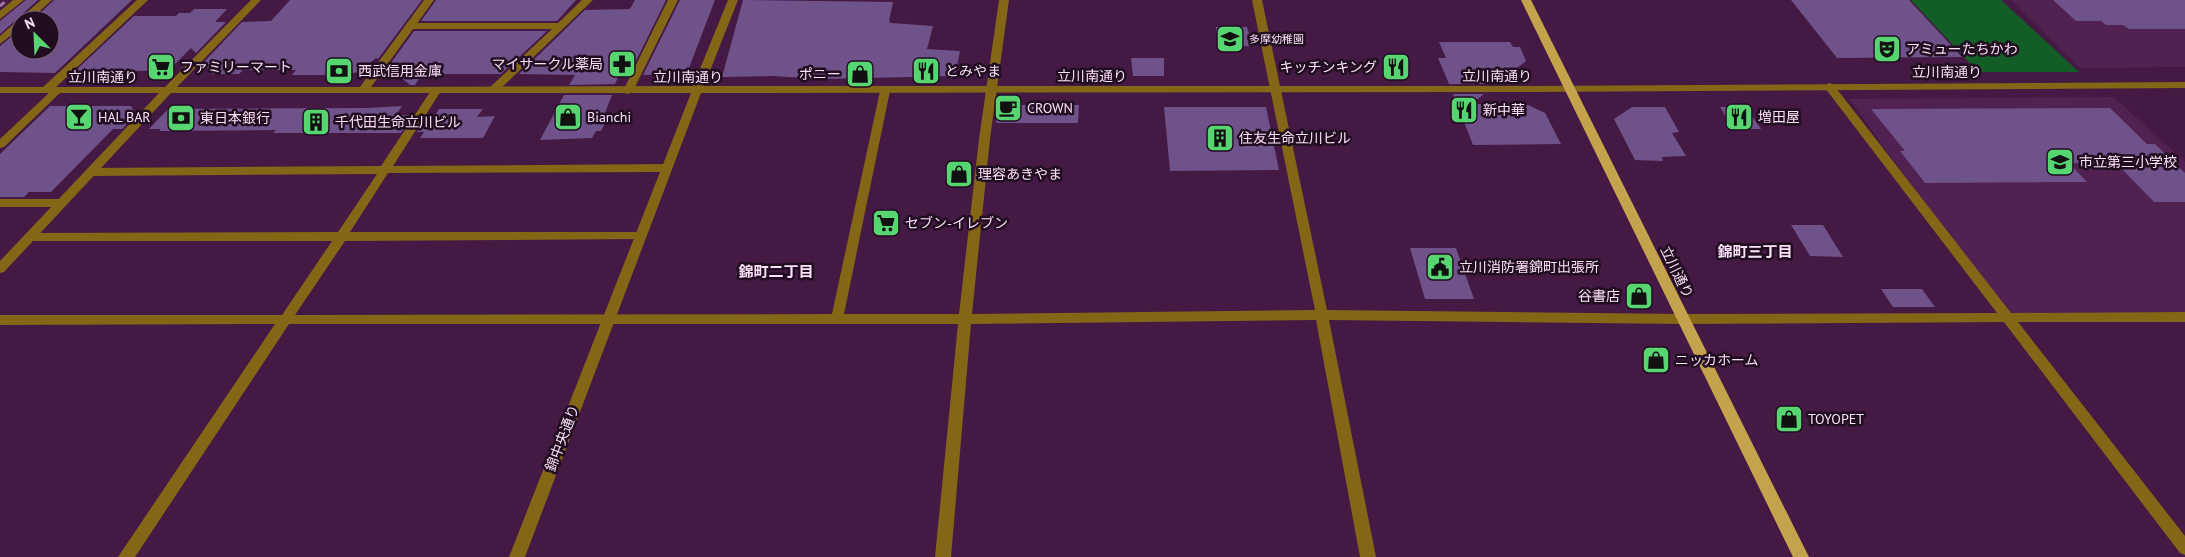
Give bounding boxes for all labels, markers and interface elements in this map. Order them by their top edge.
north arrow [10,10,60,60]
text: N [22,13,38,33]
school or university icon: 多摩幼稚園 [1215,24,1245,54]
place label: 多摩幼稚園 [1249,32,1304,46]
theatre icon: アミューたちかわ [1872,34,1902,64]
place label: アミューたちかわ [1906,40,2018,58]
pharmacy icon: マイサークル薬局 [607,49,637,79]
supermarket icon: ファミリーマート [146,52,176,82]
restaurant icon: キッチンキング [1381,52,1411,82]
place label: マイサークル薬局 [491,55,603,73]
bank icon: 西武信用金庫 [324,56,354,86]
restaurant icon: とみやま [911,56,941,86]
place label: ファミリーマート [180,58,292,76]
place label: キッチンキング [1279,58,1377,76]
shop icon: ポニー [845,59,875,89]
place label: 西武信用金庫 [358,62,442,80]
place label: とみやま [945,62,1001,80]
street label: 立川南通り [1912,63,1982,81]
place label: ポニー [799,65,841,83]
street label: 立川南通り [1057,67,1127,85]
street label: 立川南通り [1462,67,1532,85]
street label: 立川南通り [68,68,138,86]
street label: 立川南通り [653,68,723,86]
cafe icon: CROWN [993,93,1023,123]
restaurant icon: 新中華 [1449,95,1479,125]
place label: CROWN [1027,99,1073,117]
place label: 新中華 [1483,101,1525,119]
bar icon: HAL BAR [64,102,94,132]
shop icon: Bianchi [553,102,583,132]
restaurant icon: 増田屋 [1724,102,1754,132]
bank icon: 東日本銀行 [166,103,196,133]
building icon: 千代田生命立川ビル [301,107,331,137]
place label: HAL BAR [98,108,151,126]
place label: Bianchi [587,108,631,126]
place label: 増田屋 [1758,108,1800,126]
place label: 東日本銀行 [200,109,270,127]
place label: 千代田生命立川ビル [335,113,461,131]
building icon: 住友生命立川ビル [1205,123,1235,153]
place label: 住友生命立川ビル [1239,129,1351,147]
school or university icon: 市立第三小学校 [2045,147,2075,177]
place label: 市立第三小学校 [2079,153,2177,171]
shop icon: 理容あきやま [944,159,974,189]
place label: 理容あきやま [978,165,1062,183]
supermarket icon: セブン-イレブン [871,208,901,238]
place label: セブン-イレブン [905,214,1008,232]
district label: 錦町三丁目 [1717,242,1793,261]
street label: 立川通り [1657,243,1697,301]
public building icon: 立川消防署錦町出張所 [1425,252,1455,282]
place label: 立川消防署錦町出張所 [1459,258,1599,276]
district label: 錦町二丁目 [738,262,814,281]
shop icon: 谷書店 [1624,281,1654,311]
place label: 谷書店 [1578,287,1620,305]
shop icon: ニッカホーム [1641,345,1671,375]
place label: ニッカホーム [1675,351,1759,369]
street label: 錦中央通り [541,402,583,474]
shop icon: TOYOPET [1774,404,1804,434]
place label: TOYOPET [1808,410,1864,428]

